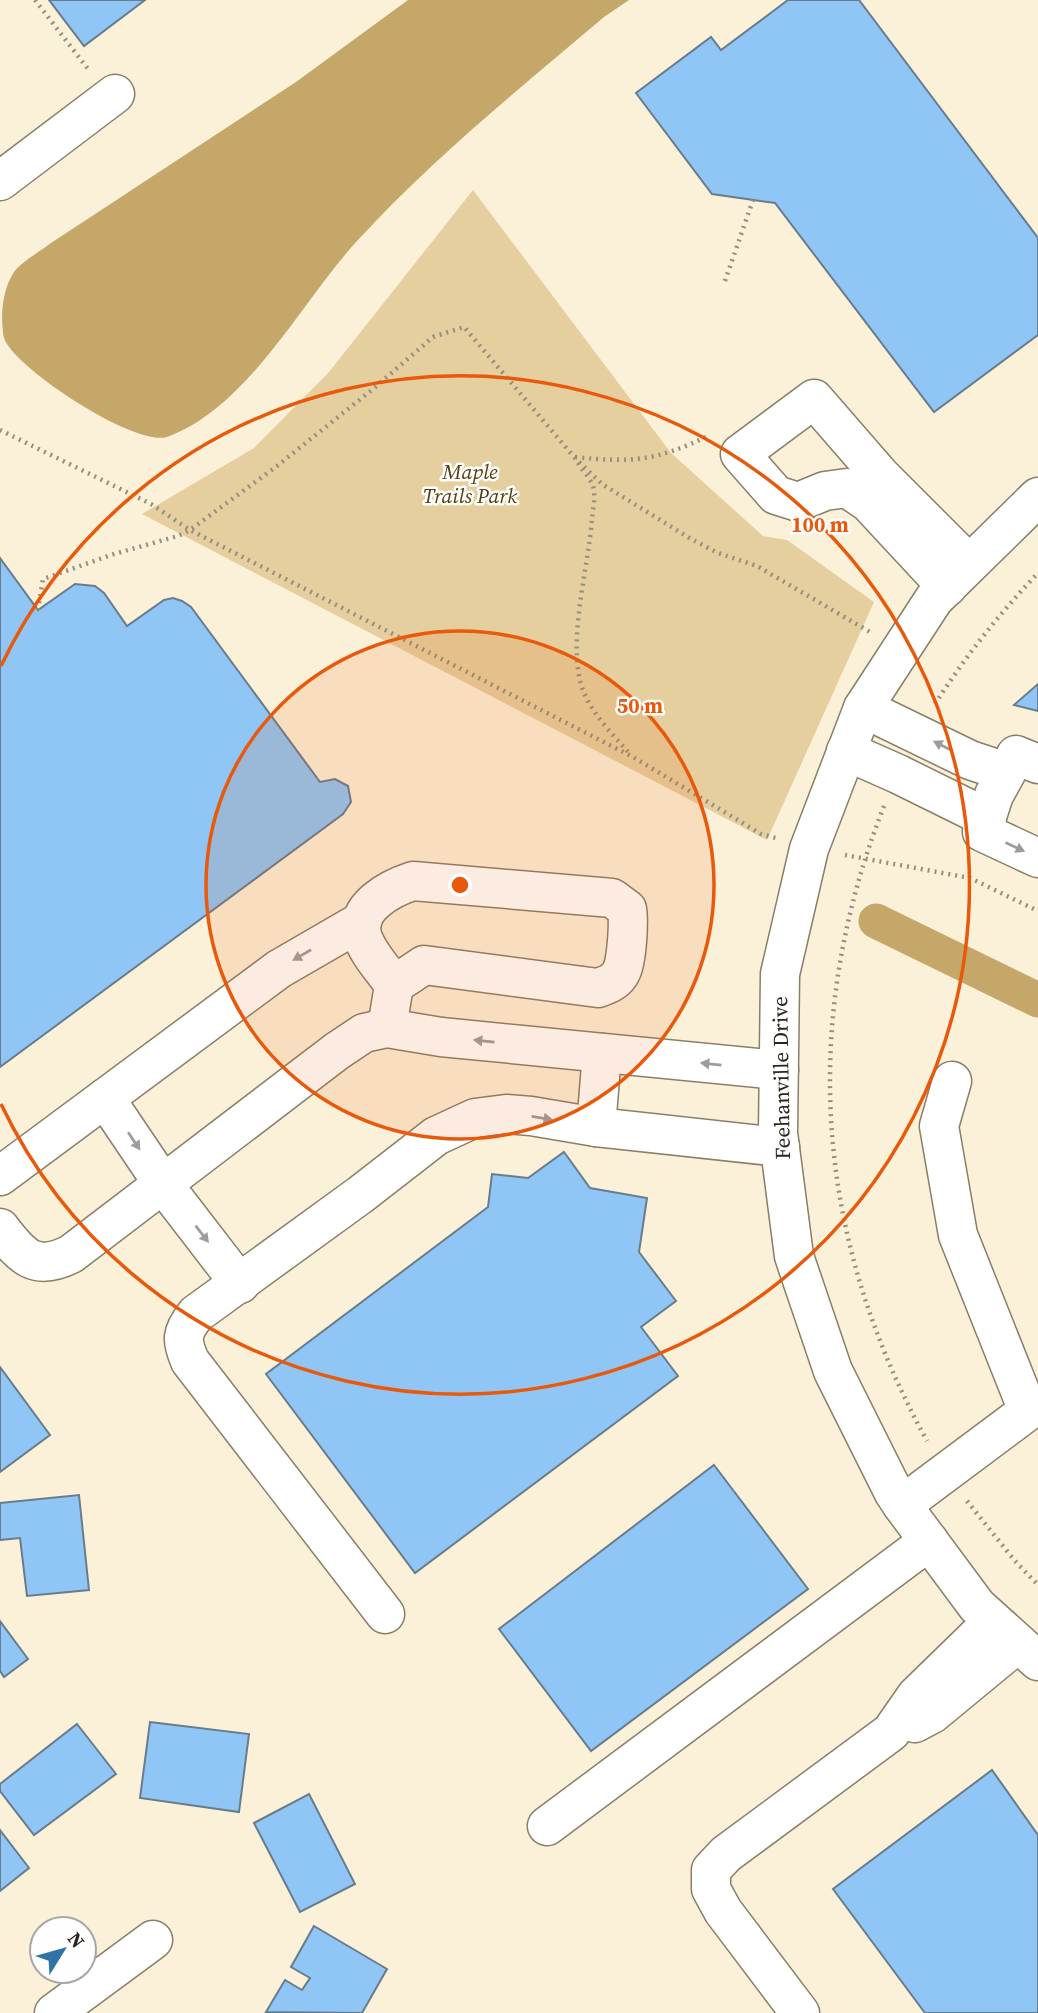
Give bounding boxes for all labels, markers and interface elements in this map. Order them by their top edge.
park label: Maple Trails Park [423,457,517,510]
text: 100 m [791,510,849,539]
text: 50 m [617,691,663,720]
one-way arrow [933,741,953,752]
one-way arrow [1005,842,1025,853]
centre of rings [448,873,472,897]
one-way arrow [293,949,312,961]
street label: Feehanville Drive [765,996,797,1160]
one-way arrow [473,1036,495,1047]
one-way arrow [700,1058,722,1069]
one-way arrow [531,1113,553,1124]
one-way arrow [127,1132,141,1150]
one-way arrow [194,1225,208,1243]
north arrow [28,1915,98,1985]
text: N [62,1926,91,1953]

